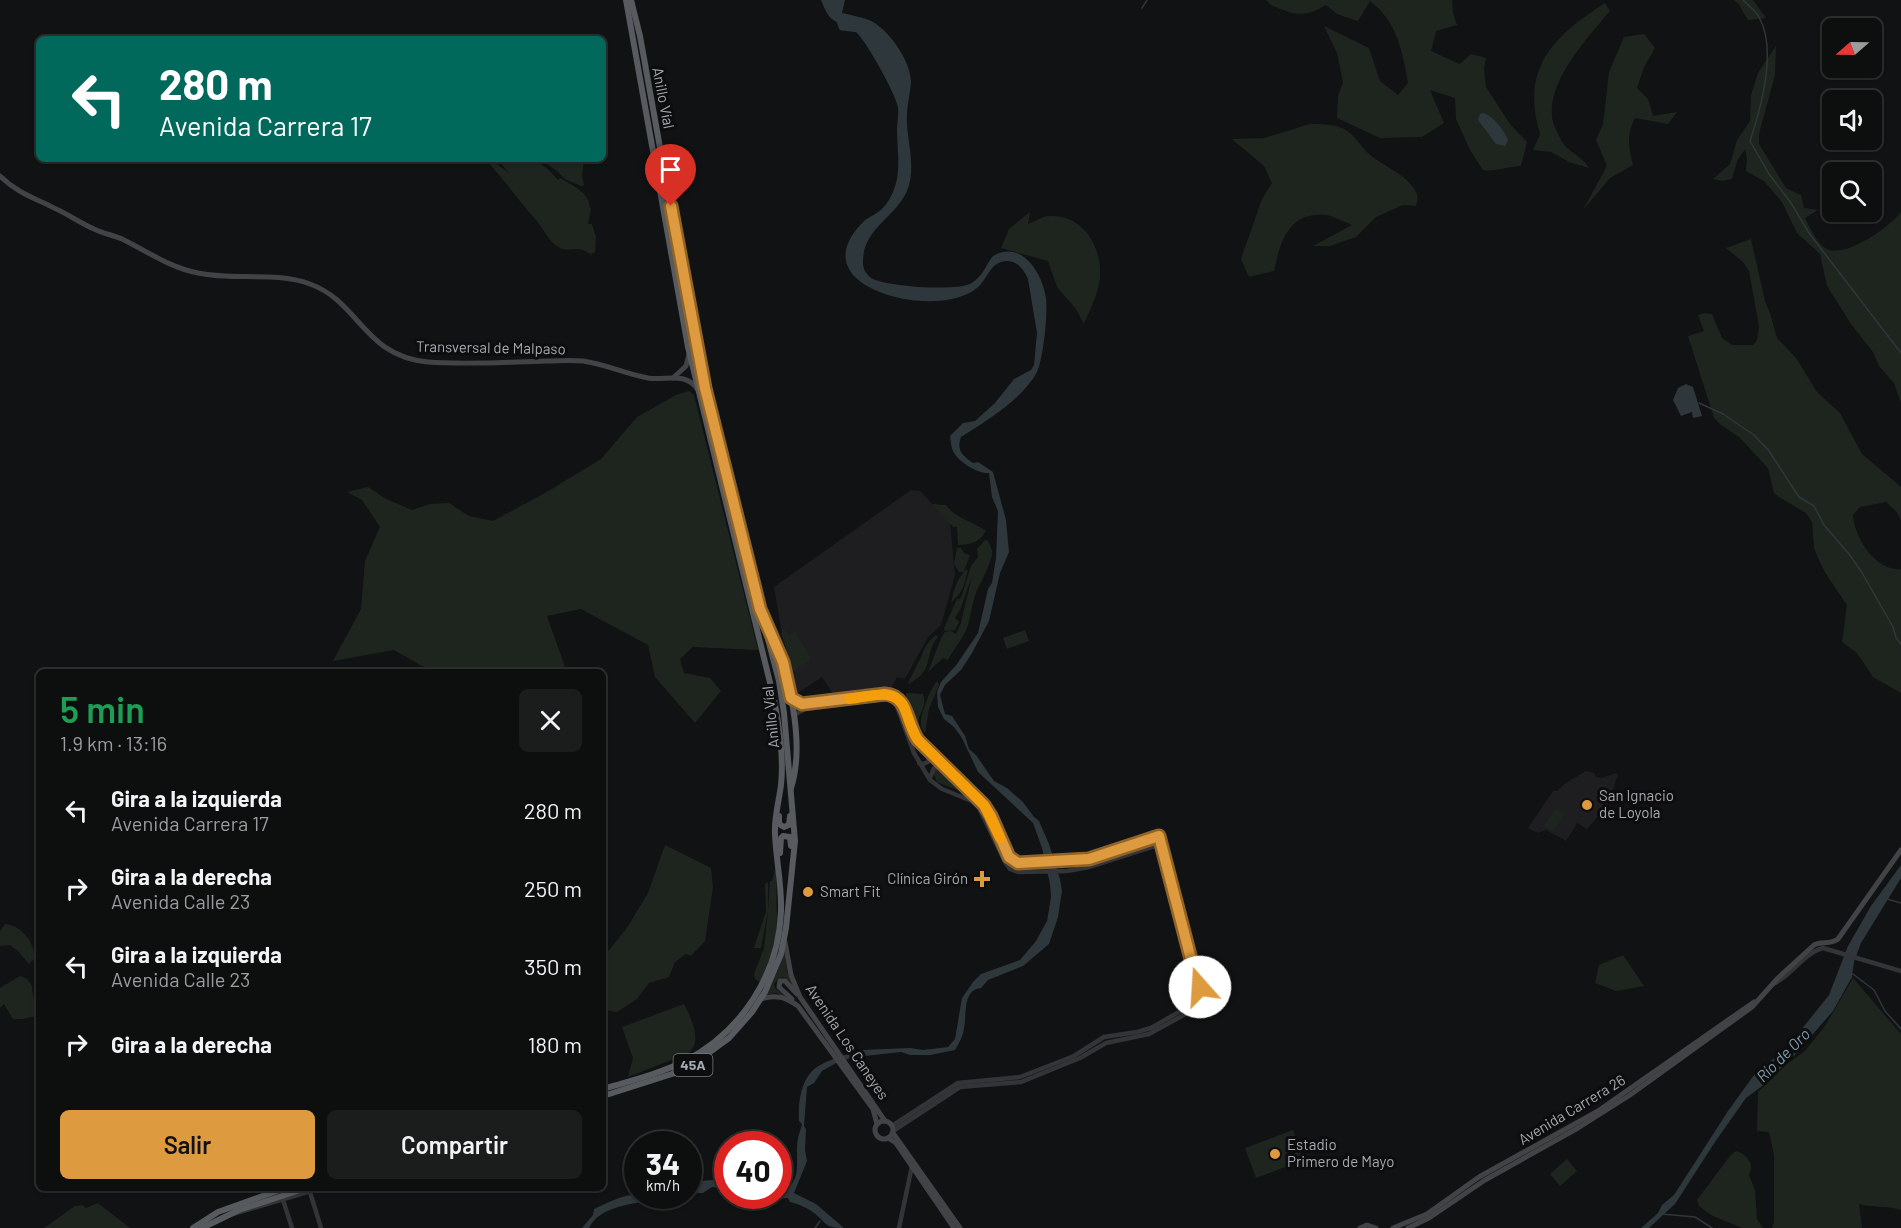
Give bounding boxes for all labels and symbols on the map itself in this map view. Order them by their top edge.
north arrow [1822,18,1882,78]
street label: Anillo Víal [649,66,679,130]
pin [645,144,696,206]
street label: Transversal de Malpaso [416,337,566,357]
street label: Anillo Víal [758,685,782,749]
place label: San Ignacio de Loyola [1599,786,1674,821]
marker: San Ignacio de Loyola [1580,798,1594,812]
place label: Clínica Girón [887,869,968,887]
marker: Clínica Girón [973,870,991,888]
place label: Smart Fit [820,882,881,900]
marker: Smart Fit [801,885,815,899]
position arrow [1168,955,1232,1019]
street label: Avenida Los Caneyes [803,980,893,1103]
water label: Río de Oro [1752,1024,1813,1085]
road number: 45A [674,1054,712,1076]
street label: Avenida Carrera 26 [1515,1070,1628,1148]
speed limit sign: 40 [714,1131,792,1209]
place label: Estadio Primero de Mayo [1287,1135,1394,1170]
marker: Estadio Primero de Mayo [1268,1147,1282,1161]

